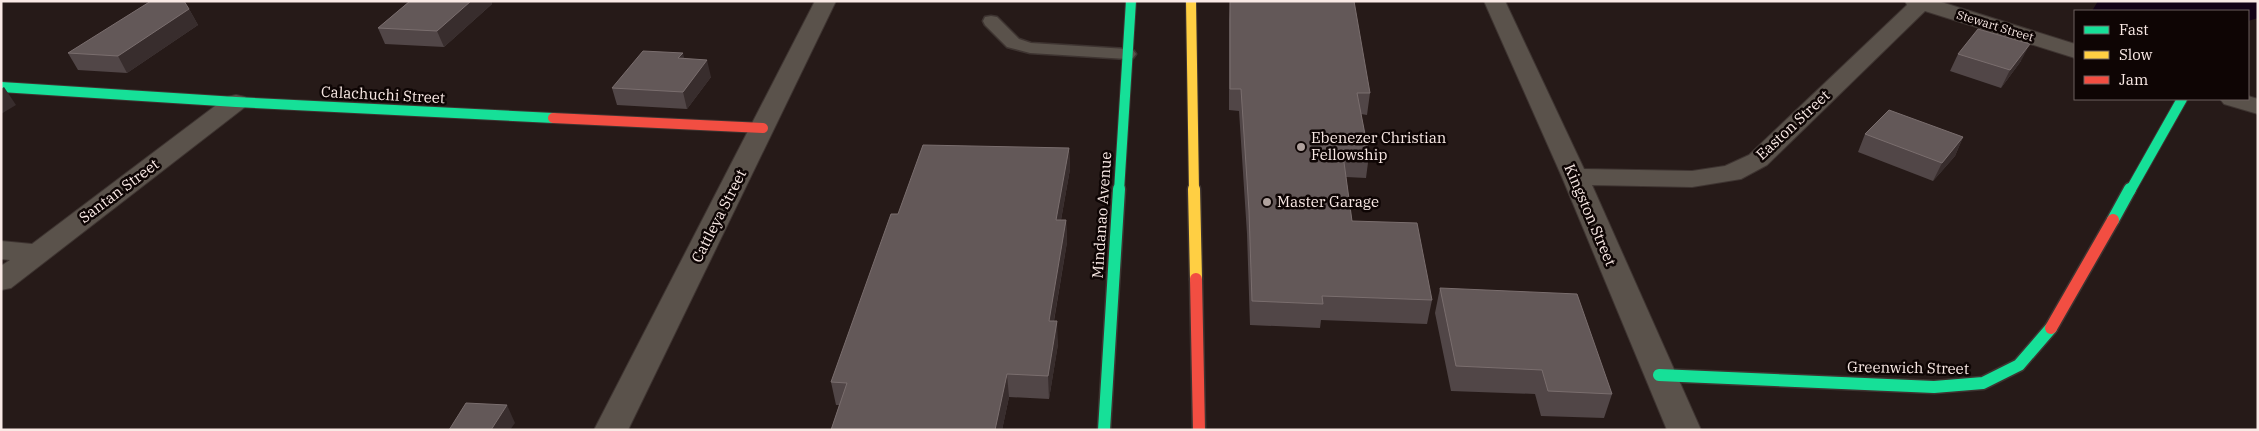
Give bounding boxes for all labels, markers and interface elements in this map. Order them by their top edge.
street label: Stewart Street [1955,7,2035,44]
legend [2074,10,2249,100]
text: Fast [2119,20,2149,39]
text: Slow [2119,45,2153,64]
text: Jam [2119,70,2148,89]
street label: Calachuchi Street [320,82,446,107]
street label: Easton Street [1752,86,1834,164]
place label: Ebenezer Christian Fellowship [1311,128,1447,164]
marker: Ebenezer Christian Fellowship [1295,141,1307,153]
street label: Mindanao Avenue [1088,151,1115,279]
street label: Santan Street [75,154,162,227]
street label: Kingston Street [1560,161,1621,269]
street label: Cattleya Street [687,166,750,266]
place label: Master Garage [1277,192,1379,211]
marker: Master Garage [1261,196,1273,208]
street label: Greenwich Street [1847,357,1969,378]

